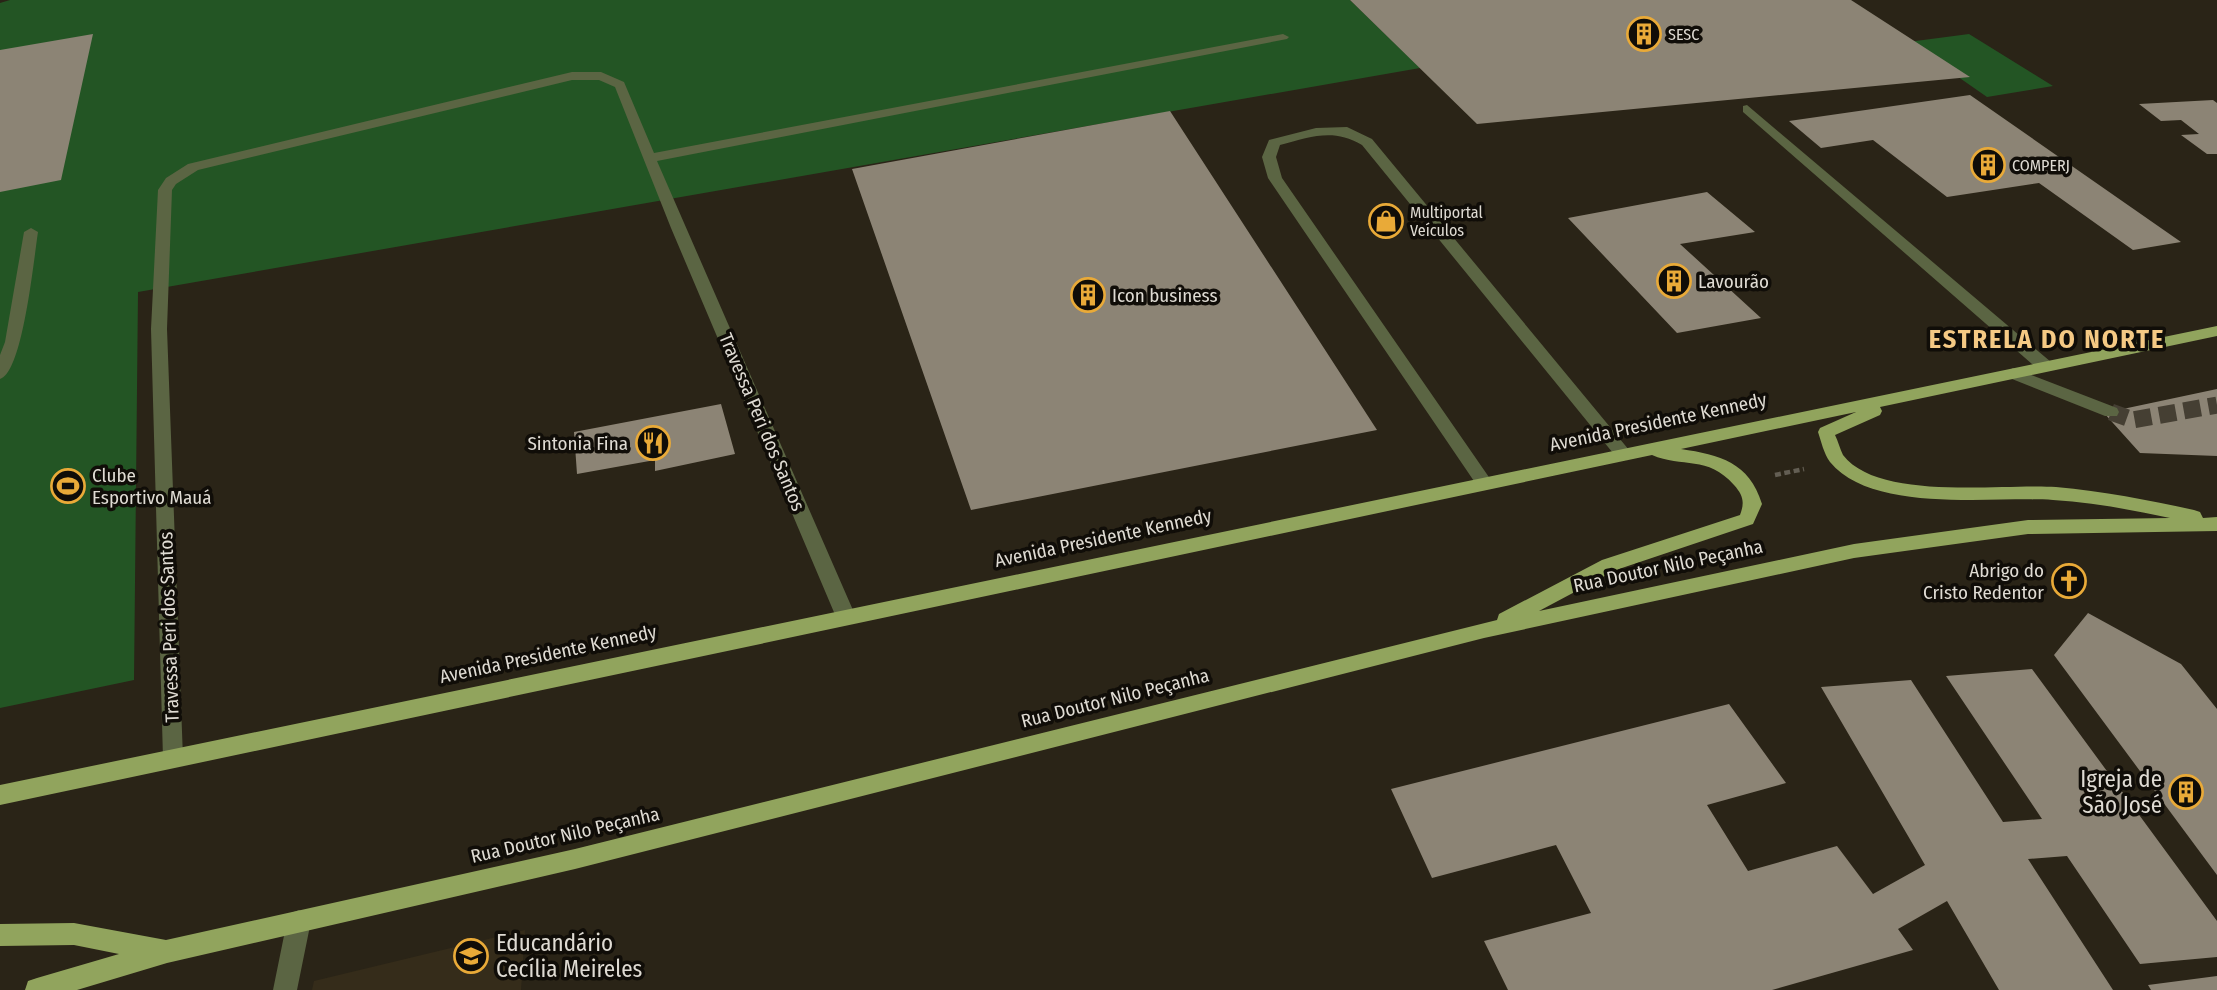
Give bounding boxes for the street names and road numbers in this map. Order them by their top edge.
street label: Travessa Peri dos Santos [714,330,810,514]
street label: Avenida Presidente Kennedy [1547,388,1769,456]
street label: Avenida Presidente Kennedy [992,504,1214,572]
street label: Travessa Peri dos Santos [154,531,184,723]
street label: Rua Doutor Nilo Peçanha [1571,535,1765,597]
street label: Avenida Presidente Kennedy [437,620,659,688]
street label: Rua Doutor Nilo Peçanha [1019,663,1211,733]
street label: Rua Doutor Nilo Peçanha [468,802,662,868]

